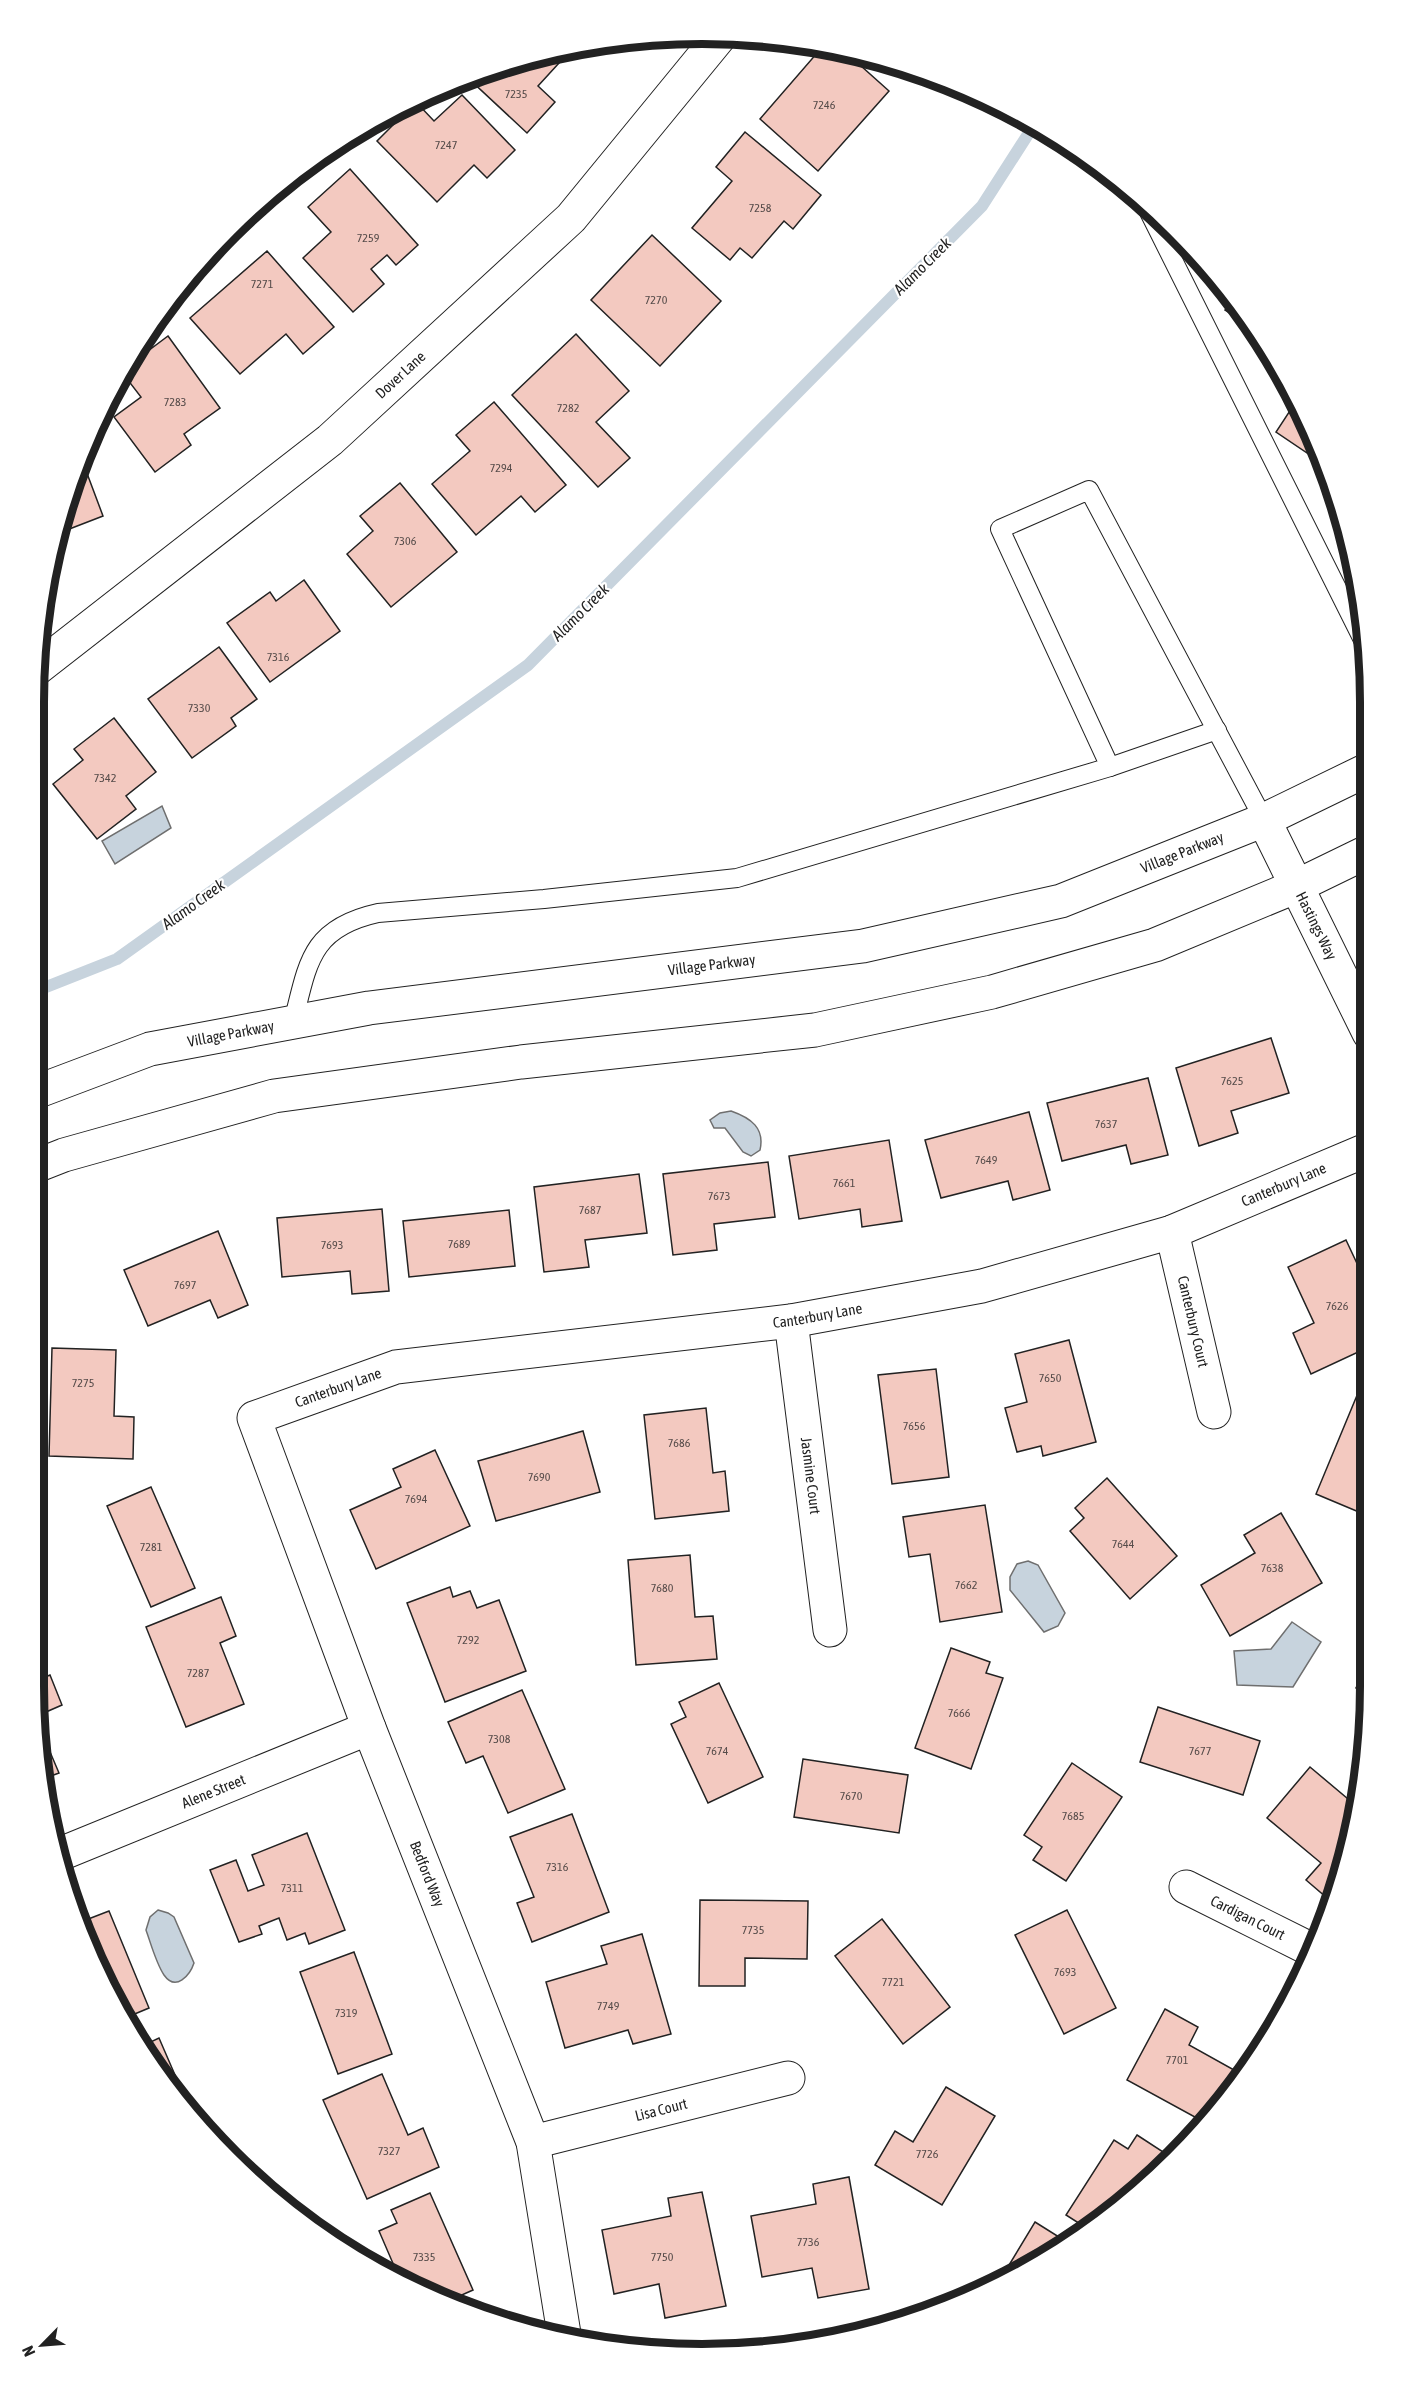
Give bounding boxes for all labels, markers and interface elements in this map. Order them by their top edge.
house number: 7235 [505,87,527,101]
house number: 7246 [813,98,836,112]
house number: 7247 [435,138,458,152]
house number: 7258 [749,201,772,215]
house number: 7259 [357,231,380,245]
water label: Alamo Creek [889,233,955,299]
house number: 7271 [251,277,274,291]
house number: 7270 [645,293,668,307]
street label: Dover Lane [372,347,429,402]
house number: 7283 [164,395,186,409]
house number: 7282 [557,401,579,415]
house number: 7294 [490,461,513,475]
house number: 7306 [394,534,417,548]
water label: Alamo Creek [547,579,613,645]
house number: 7316 [267,650,290,664]
house number: 7330 [188,701,211,715]
house number: 7342 [94,771,116,785]
street label: Village Parkway [1138,828,1226,876]
water label: Alamo Creek [157,875,229,933]
street label: Hastings Way [1293,889,1340,962]
street label: Village Parkway [667,951,756,978]
street label: Village Parkway [186,1017,275,1050]
house number: 7625 [1221,1074,1243,1088]
house number: 7637 [1095,1117,1118,1131]
house number: 7649 [975,1153,998,1167]
street label: Canterbury Lane [1239,1159,1329,1210]
house number: 7661 [833,1176,856,1190]
house number: 7673 [708,1189,730,1203]
house number: 7687 [579,1203,602,1217]
house number: 7689 [448,1237,471,1251]
house number: 7693 [321,1238,343,1252]
street label: Canterbury Court [1175,1274,1212,1369]
house number: 7697 [174,1278,197,1292]
street label: Canterbury Lane [772,1299,864,1331]
house number: 7626 [1326,1299,1349,1313]
street label: Canterbury Lane [293,1364,384,1411]
house number: 7650 [1039,1371,1062,1385]
house number: 7275 [72,1376,94,1390]
house number: 7656 [903,1419,926,1433]
house number: 7686 [668,1436,691,1450]
street label: Jasmine Court [798,1436,824,1515]
house number: 7690 [528,1470,551,1484]
house number: 7694 [405,1492,428,1506]
house number: 7644 [1112,1537,1135,1551]
house number: 7281 [140,1540,163,1554]
house number: 7638 [1261,1561,1284,1575]
house number: 7662 [955,1578,977,1592]
house number: 7680 [651,1581,674,1595]
house number: 7292 [457,1633,479,1647]
house number: 7287 [187,1666,210,1680]
house number: 7666 [948,1706,971,1720]
house number: 7308 [488,1732,511,1746]
house number: 7674 [706,1744,729,1758]
house number: 7677 [1189,1744,1212,1758]
street label: Alene Street [179,1770,248,1812]
house number: 7670 [840,1789,863,1803]
house number: 7685 [1062,1809,1084,1823]
street label: Bedford Way [407,1838,448,1909]
house number: 7316 [546,1860,569,1874]
house number: 7311 [281,1881,304,1895]
street label: Cardigan Court [1208,1892,1288,1943]
house number: 7735 [742,1923,764,1937]
house number: 7693 [1054,1965,1076,1979]
house number: 7721 [882,1975,905,1989]
house number: 7749 [597,1999,620,2013]
house number: 7319 [335,2006,358,2020]
house number: 7701 [1166,2053,1189,2067]
street label: Lisa Court [633,2095,689,2124]
house number: 7327 [378,2144,401,2158]
house number: 7726 [916,2147,939,2161]
house number: 7736 [797,2235,820,2249]
house number: 7335 [413,2250,435,2264]
house number: 7750 [651,2250,674,2264]
north arrow [12,2315,72,2375]
text: N [18,2343,39,2359]

